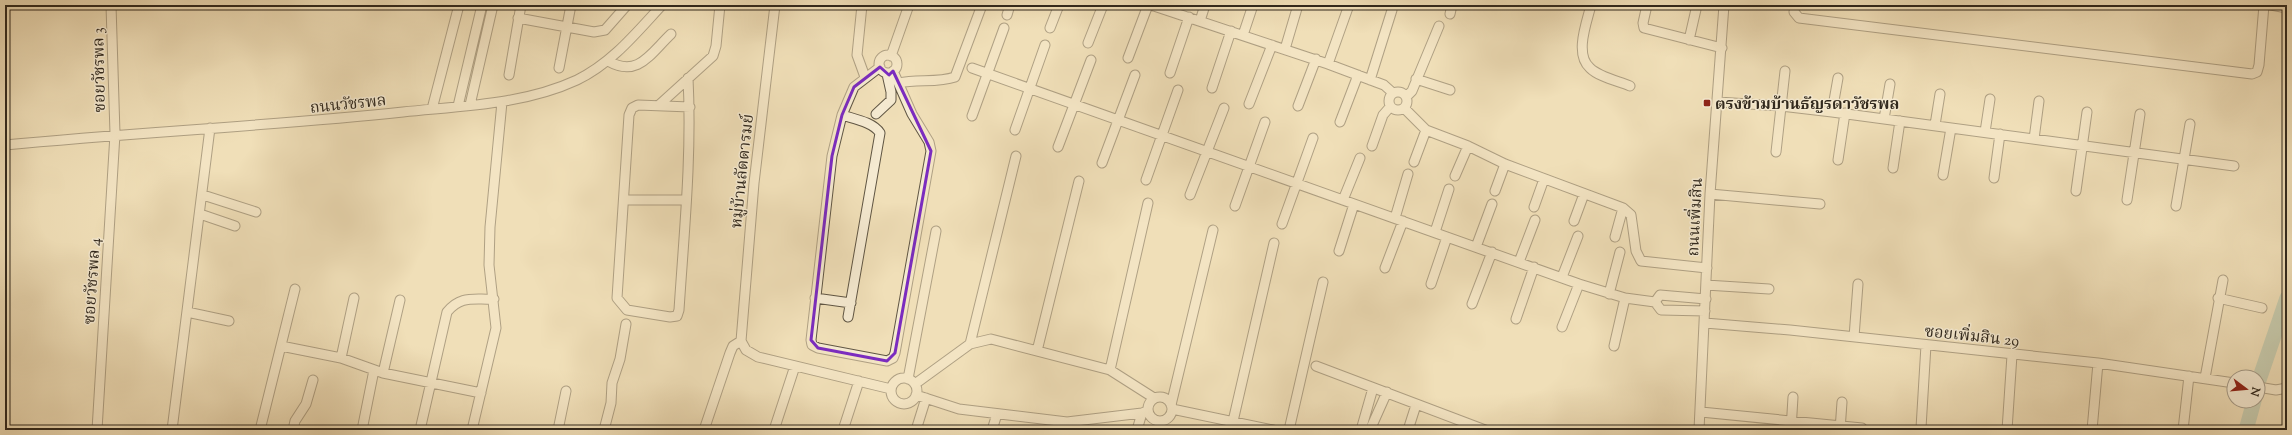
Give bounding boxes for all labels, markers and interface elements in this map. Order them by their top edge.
street label: ซอยวัชรพล 3 [88,27,113,113]
street label: ถนนวัชรพล [309,90,388,121]
place label: ตรงข้ามบ้านธัญรดาวัชรพล [1715,94,1899,117]
marker: ตรงข้ามบ้านธัญรดาวัชรพล [1702,98,1712,108]
street label: หมู่บ้านลัดดารมย์ [726,113,761,230]
street label: ถนนเพิ่มสิน [1681,177,1710,257]
street label: ซอยวัชรพล 4 [79,237,108,325]
street label: ซอยเพิ่มสิน 29 [1923,319,2021,354]
north arrow [2226,369,2266,409]
text: N [2246,384,2264,398]

